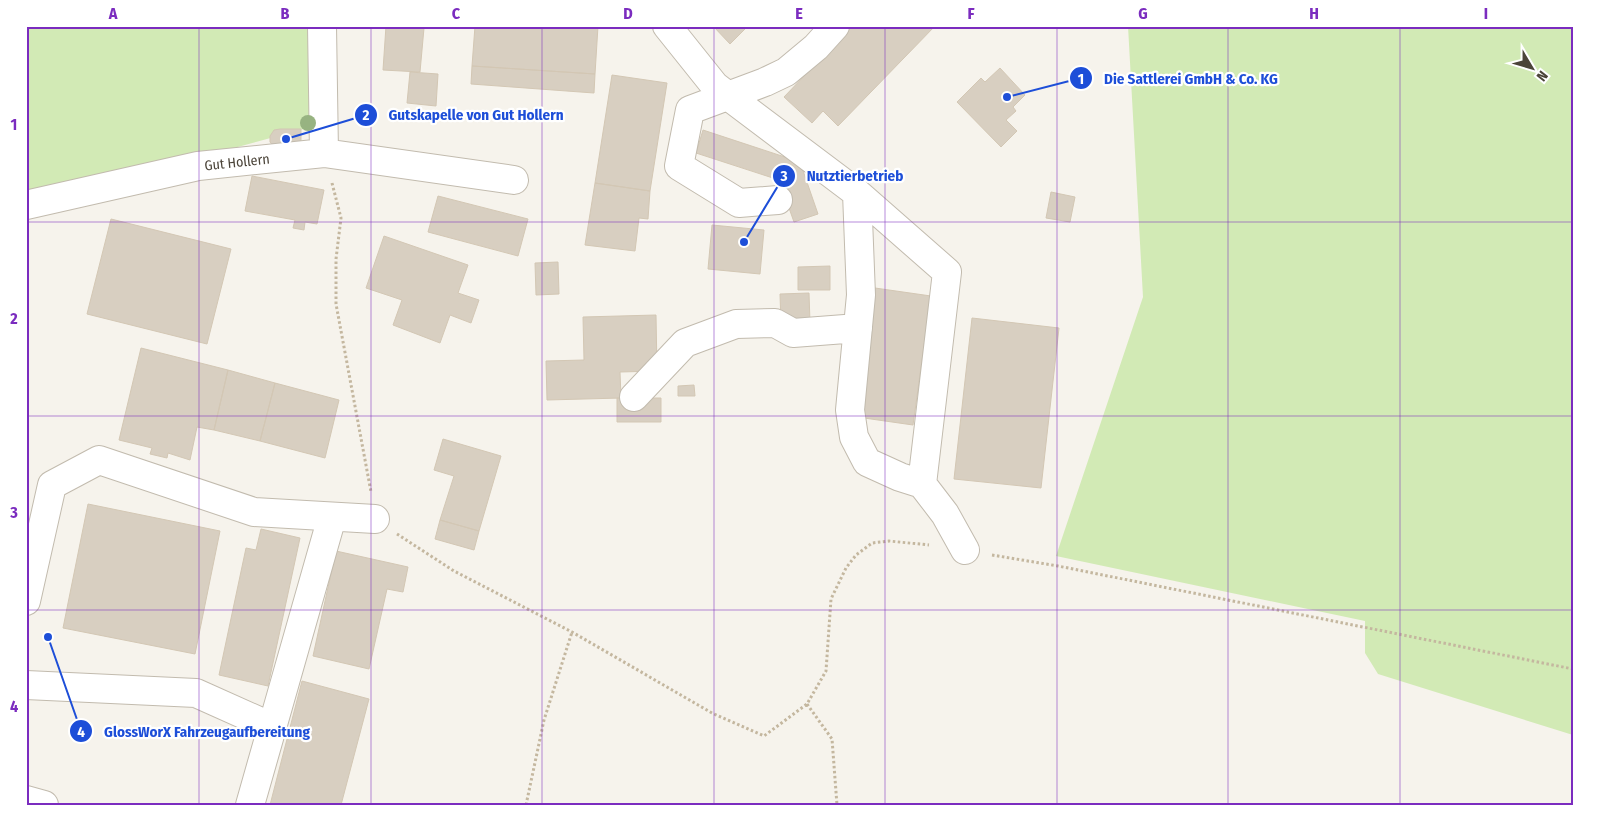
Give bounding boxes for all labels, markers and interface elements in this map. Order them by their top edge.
text: A [108,4,118,23]
text: B [281,4,290,23]
text: C [452,4,461,23]
text: D [623,4,633,23]
text: E [795,4,803,23]
text: F [967,4,975,23]
text: G [1138,4,1148,23]
text: H [1309,4,1319,23]
text: I [1484,4,1488,23]
north arrow [1506,42,1556,92]
callout: Die Sattlerei GmbH & Co. KG [1069,63,1288,93]
text: N [1533,67,1551,84]
text: 1 [1078,70,1084,88]
text: Die Sattlerei GmbH & Co. KG [1104,70,1278,88]
callout: Gutskapelle von Gut Hollern [353,100,573,130]
text: 2 [362,106,370,124]
text: Gutskapelle von Gut Hollern [388,106,564,124]
text: 1 [11,115,17,134]
street label: Gut Hollern [204,151,271,174]
callout: Nutztierbetrieb [771,161,913,191]
text: 3 [779,167,788,185]
text: Nutztierbetrieb [807,167,903,185]
text: 2 [9,309,18,328]
text: 3 [9,503,18,522]
text: 4 [10,697,18,716]
callout: GlossWorX Fahrzeugaufbereitung [69,716,319,746]
text: 4 [77,723,85,741]
text: GlossWorX Fahrzeugaufbereitung [104,723,310,741]

